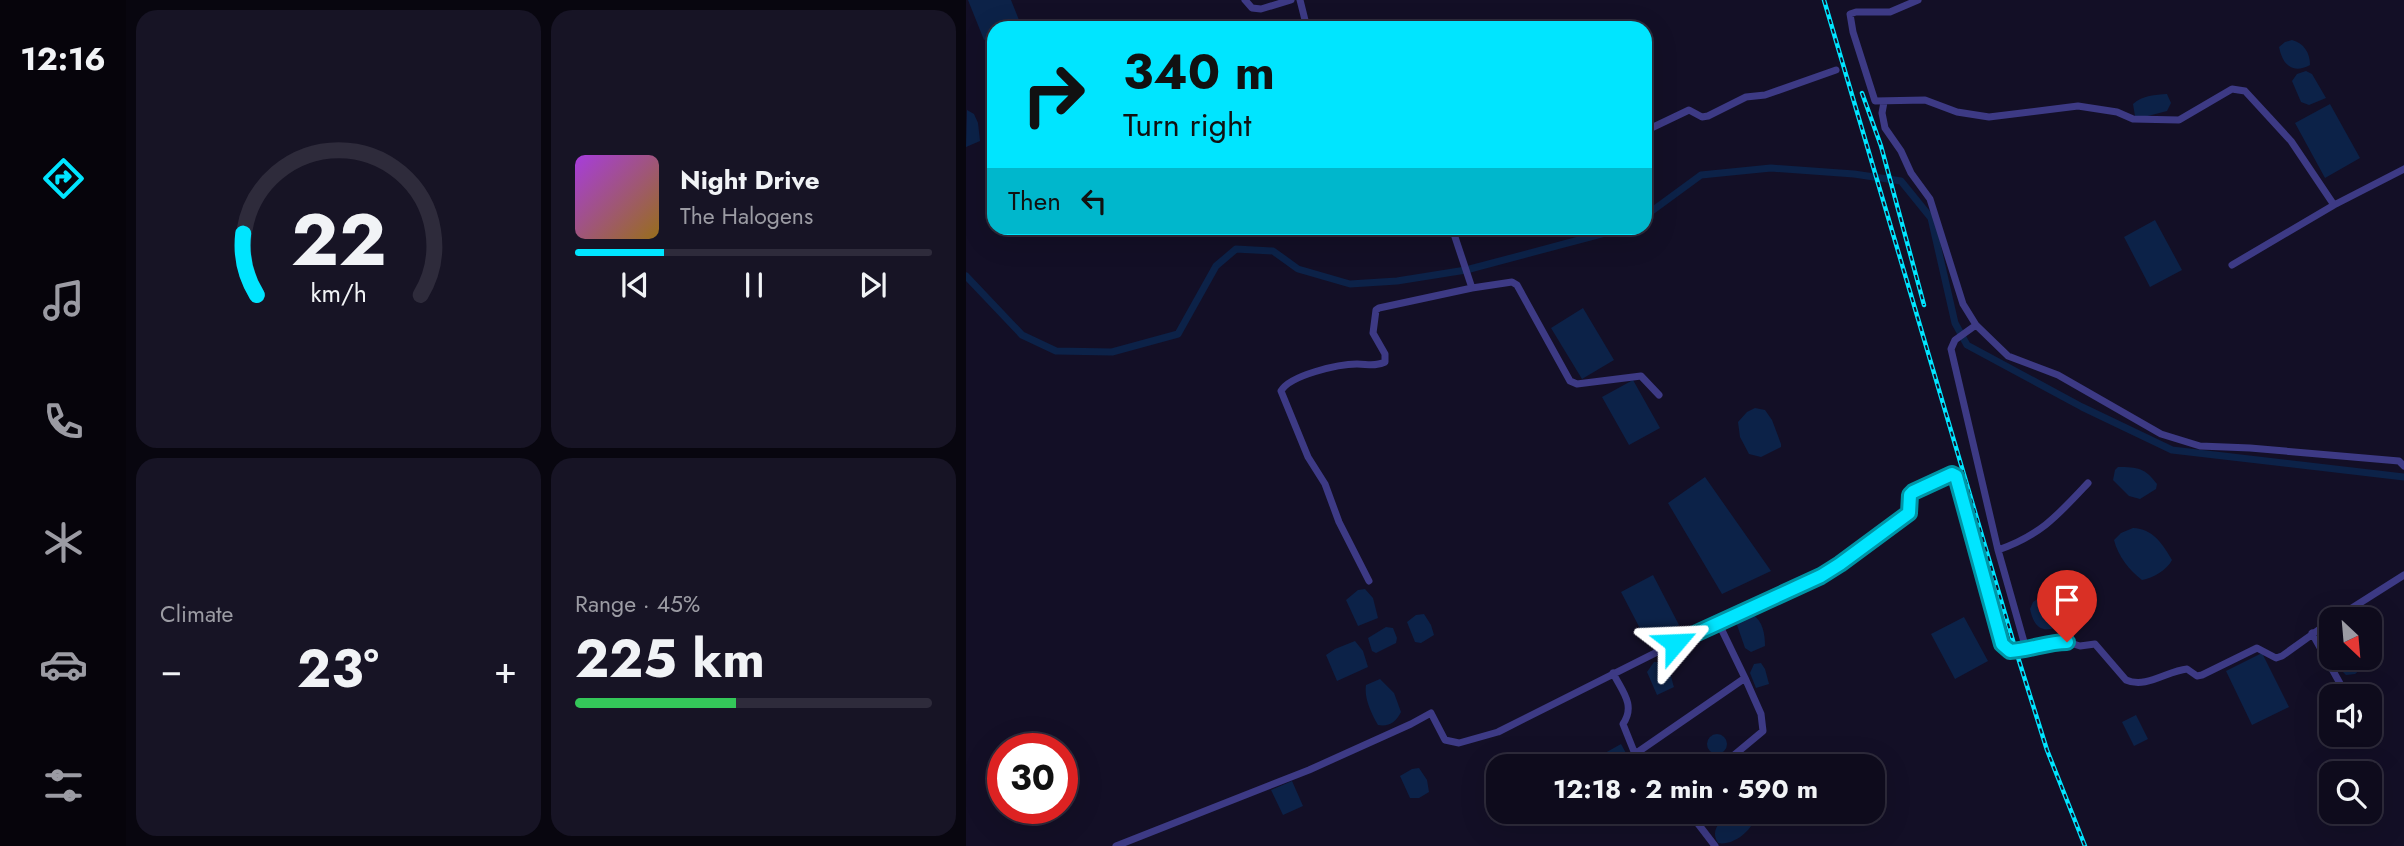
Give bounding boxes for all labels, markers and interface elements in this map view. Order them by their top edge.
text: 12:16 [20,36,106,82]
text: 340 m [1123,37,1275,107]
icon: right [1008,49,1099,140]
text: Turn right [1123,102,1252,148]
icon: directions [39,154,88,203]
text: Night Drive [680,161,820,199]
text: Then [1008,182,1061,220]
icon: left [1075,182,1113,220]
text: 22 [291,188,386,293]
text: The Halogens [680,199,813,233]
icon: previous [616,266,654,304]
icon: pause [735,266,773,304]
icon: next [854,266,892,304]
text: km/h [310,275,367,311]
icon: music [39,276,88,325]
icon: phone [39,397,88,446]
icon: climate [39,518,88,567]
pin [2037,570,2097,642]
icon: arrive [2048,581,2086,619]
text: Range · 45% [575,587,700,621]
text: Climate [160,597,233,631]
position arrow [1638,606,1712,680]
north arrow [2319,607,2382,670]
map controls [2319,607,2382,824]
text: 225 km [575,621,765,697]
text: 23° [297,631,379,707]
icon: car [39,640,88,689]
text: − [160,642,182,697]
text: + [494,642,517,697]
button: sound [2319,684,2382,747]
speed limit sign: 30 [987,733,1078,824]
icon: filters [39,761,88,810]
button: search [2319,761,2382,824]
text: 12:18 · 2 min · 590 m [1553,770,1818,808]

